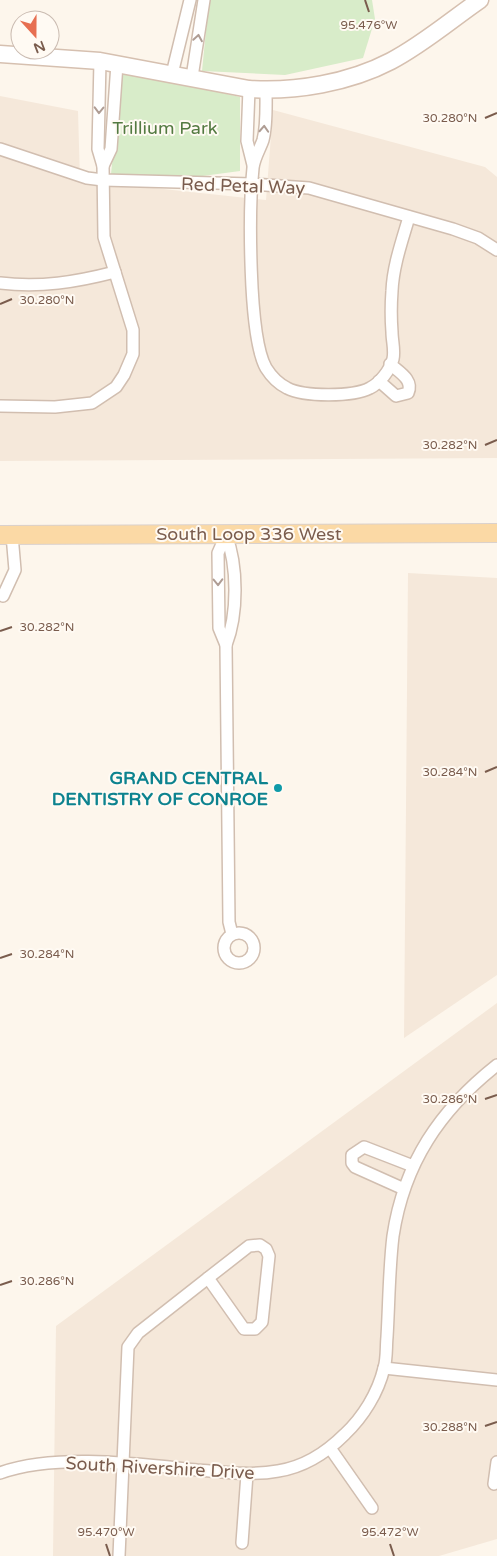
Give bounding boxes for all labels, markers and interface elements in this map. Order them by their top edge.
north arrow [10,10,60,60]
text: 95.476°W [341,18,398,32]
one-way arrow [192,34,202,43]
text: N [31,37,48,57]
one-way arrow [94,106,104,114]
text: 30.280°N [423,111,477,125]
park label: Trillium Park [112,117,218,139]
one-way arrow [259,124,270,132]
street label: Red Petal Way [180,173,306,199]
text: 30.280°N [20,293,74,307]
text: 30.282°N [423,438,477,452]
street label: South Loop 336 West [156,523,342,545]
one-way arrow [213,578,223,586]
text: 30.282°N [20,620,74,634]
text: 30.284°N [423,765,477,779]
place label: GRAND CENTRAL DENTISTRY OF CONROE [52,767,269,810]
marker: GRAND CENTRAL DENTISTRY OF CONROE [272,782,284,794]
text: 30.284°N [20,947,74,961]
text: 30.286°N [423,1092,477,1106]
text: 30.286°N [20,1274,74,1288]
text: 30.288°N [423,1420,477,1434]
street label: South Rivershire Drive [65,1452,255,1484]
text: 95.470°W [77,1525,135,1539]
text: 95.472°W [361,1525,419,1539]

